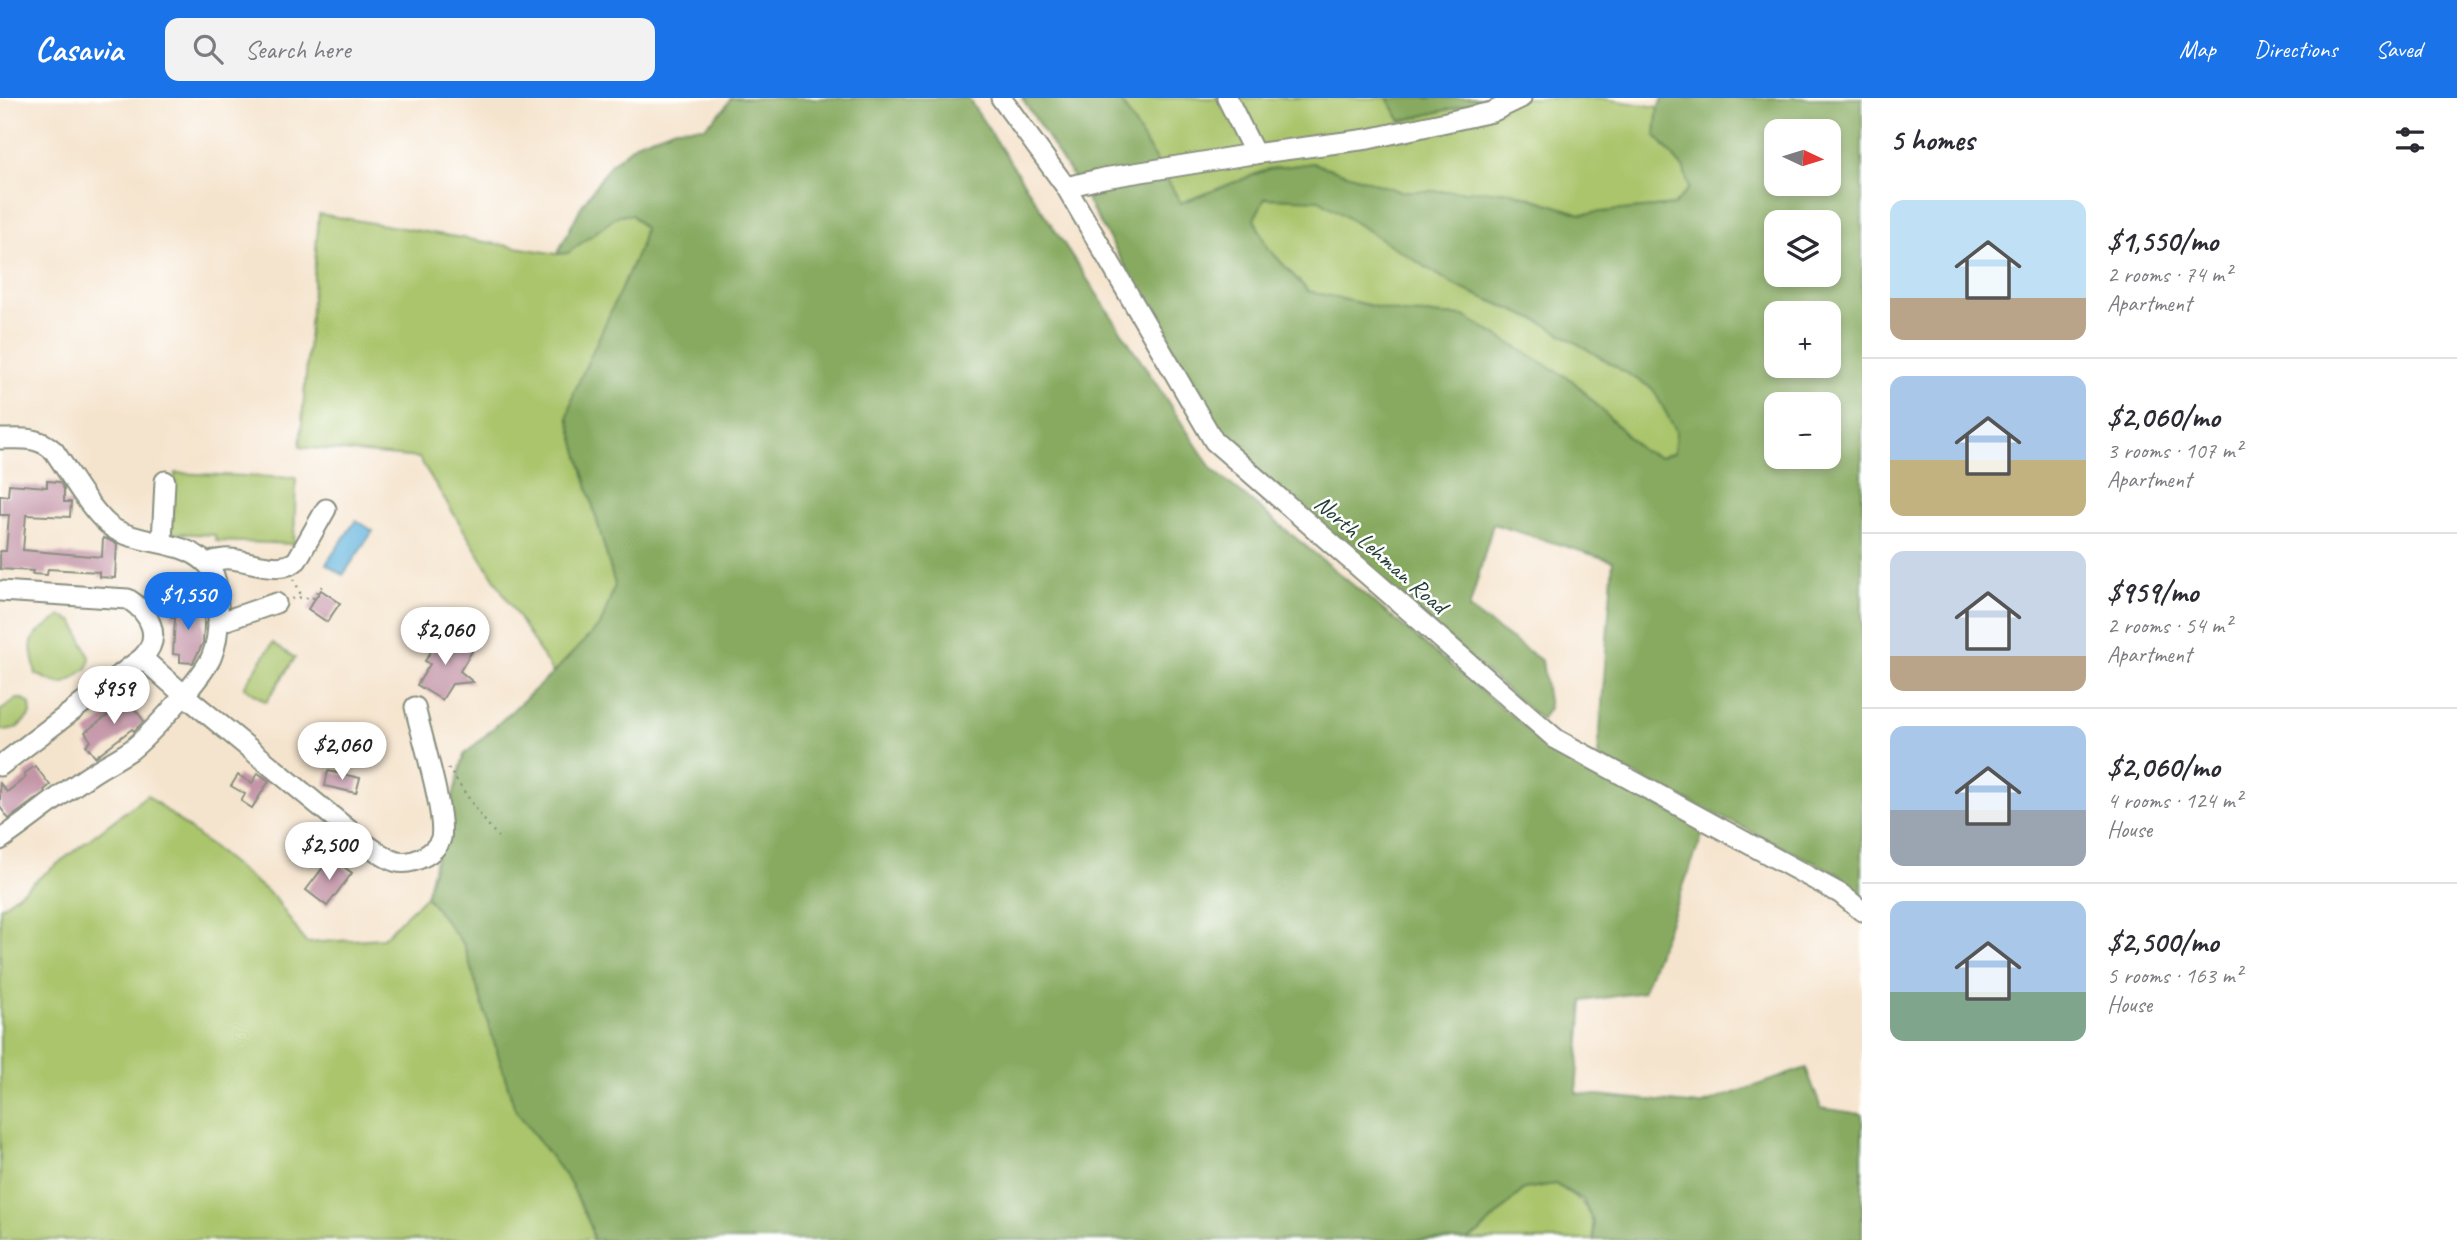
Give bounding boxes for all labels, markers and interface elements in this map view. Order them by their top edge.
search box [165,18,655,81]
text: Casavia [35,28,123,70]
icon: search [189,30,227,68]
text: Search here [245,33,351,66]
text: Map [2179,34,2216,64]
text: Directions [2254,34,2337,64]
text: Saved [2375,34,2422,64]
north arrow [1764,119,1841,196]
map controls [1764,119,1841,469]
text: 5 homes [1890,121,1974,159]
icon: filters [2391,121,2429,159]
button: layers [1764,210,1841,287]
text: $1,550/mo [2107,222,2218,260]
icon: home [1946,228,2030,312]
text: 2 rooms · 74 m² [2107,260,2231,289]
text: Apartment [2107,289,2192,318]
button: + [1764,301,1841,378]
button: − [1764,392,1841,469]
text: $2,060/mo [2107,398,2220,436]
icon: home [1946,404,2030,488]
text: 3 rooms · 107 m² [2107,436,2242,465]
text: Apartment [2107,465,2192,494]
street label: North Lehman Road [1308,488,1456,622]
pin: $1,550 [131,573,245,632]
text: $959/mo [2107,573,2198,611]
icon: home [1946,579,2030,663]
text: $1,550 [160,580,216,609]
pin: $2,060 [388,608,502,667]
text: 2 rooms · 54 m² [2107,611,2231,640]
text: $2,060 [417,615,473,644]
text: Apartment [2107,640,2192,669]
pin: $959 [73,666,155,726]
text: $959 [94,674,134,703]
pin: $2,060 [285,722,399,782]
text: $2,060 [314,730,370,759]
text: $2,060/mo [2107,748,2220,786]
icon: home [1946,754,2030,838]
text: 4 rooms · 124 m² [2107,786,2242,815]
text: House [2107,815,2152,844]
pin: $2,500 [272,822,386,882]
text: $2,500 [301,830,357,859]
text: $2,500/mo [2107,923,2218,961]
icon: home [1946,929,2030,1013]
text: 5 rooms · 163 m² [2107,961,2242,990]
text: House [2107,990,2152,1019]

